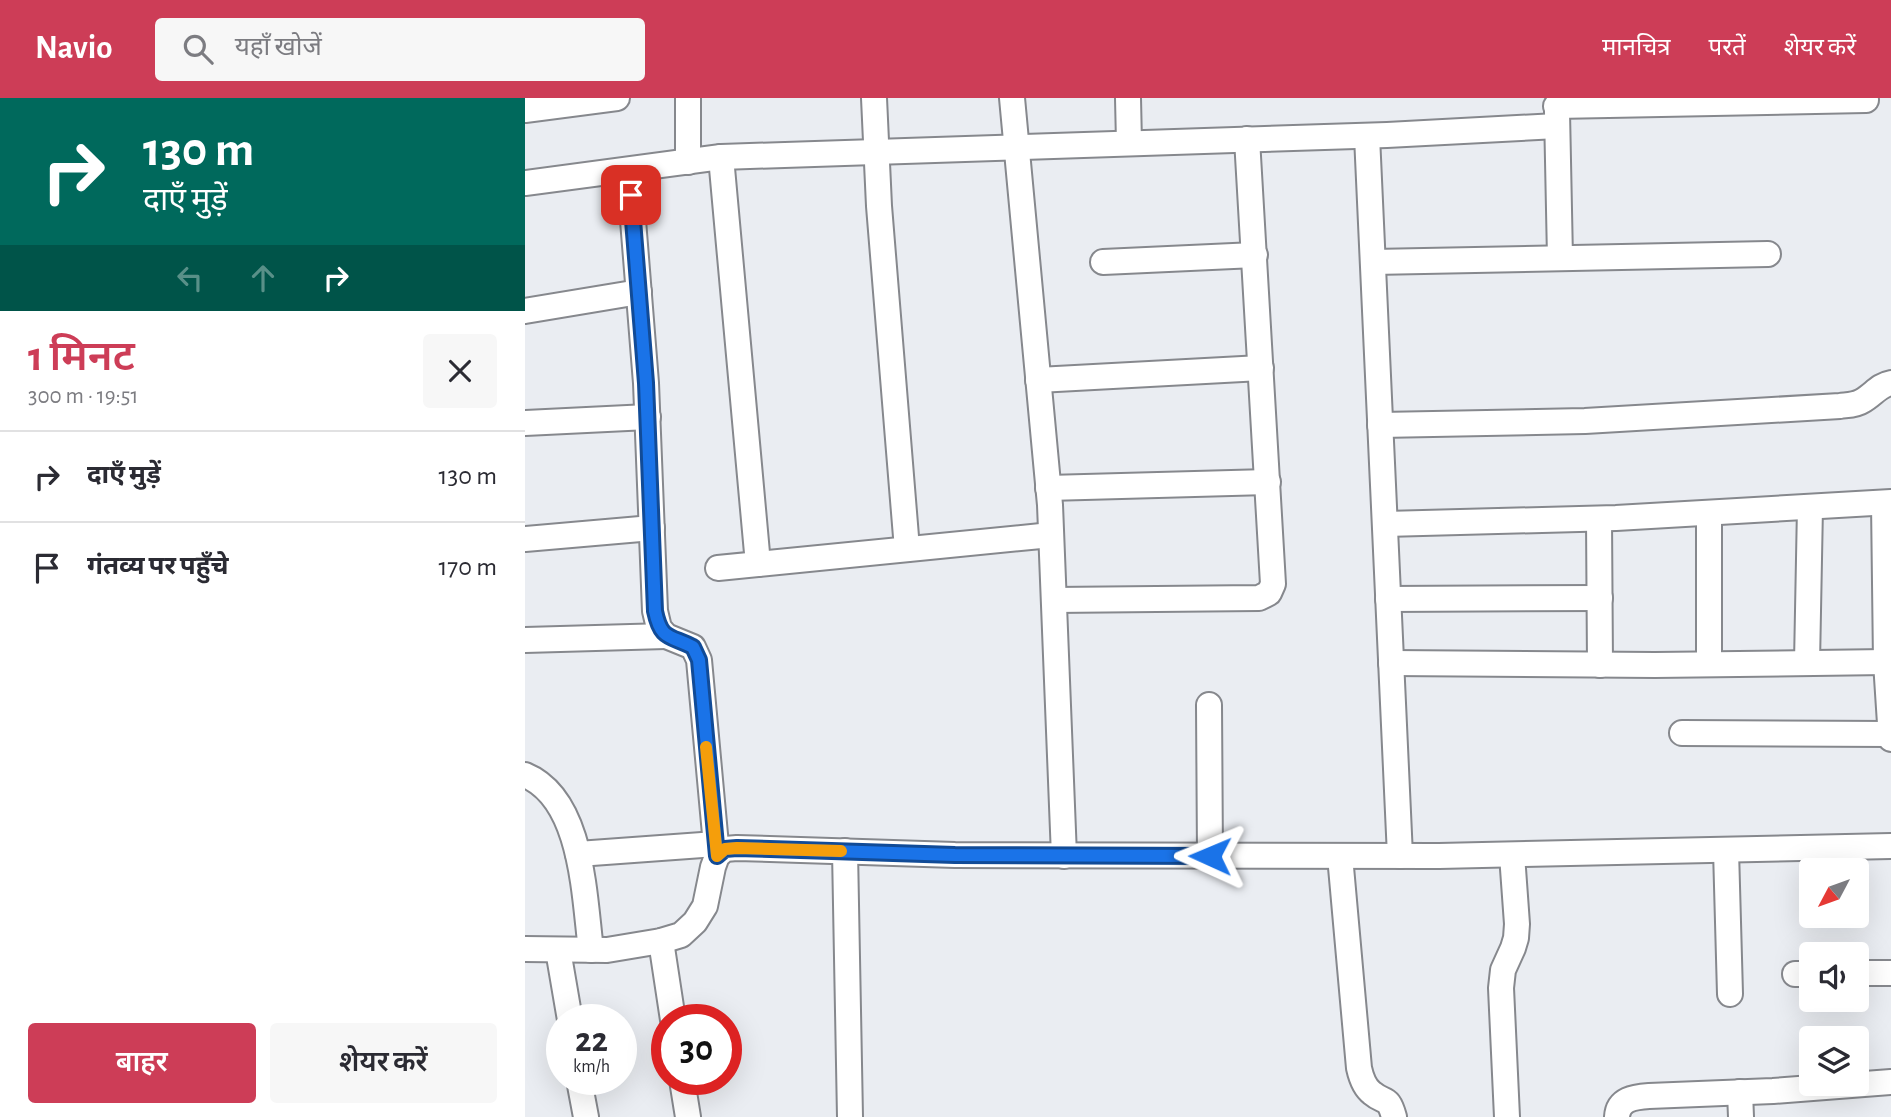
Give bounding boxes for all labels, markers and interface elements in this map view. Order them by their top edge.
search box [155,18,645,81]
icon: search [179,30,217,68]
text: Navio [35,32,113,65]
text: यहाँ खोजें [235,34,322,60]
text: मानचित्र [1602,36,1671,60]
text: परतें [1709,36,1746,60]
text: शेयर करें [1784,36,1856,60]
icon: right [28,126,119,217]
text: 130 m [143,126,254,175]
pin [601,165,661,225]
icon: arrive [612,176,650,214]
text: दाएँ मुड़ें [143,184,228,216]
icon: left [171,259,209,297]
icon: ahead [244,259,282,297]
icon: right [317,259,355,297]
button: close [423,334,497,408]
text: 1 मिनट [28,336,135,378]
text: 300 m · 19:51 [28,385,138,408]
icon: right [28,458,66,496]
text: दाएँ मुड़ें [87,462,161,488]
text: 130 m [439,463,497,489]
icon: arrive [28,549,66,587]
text: गंतव्य पर पहुँचे [87,553,229,579]
text: 170 m [438,554,497,580]
position arrow [1173,819,1247,893]
north arrow [1799,858,1869,928]
map controls [1799,858,1869,1096]
button: sound [1799,942,1869,1012]
speed limit sign: 30 [651,1004,742,1095]
button: बाहर [28,1023,256,1103]
button: शेयर करें [270,1023,497,1103]
text: 22 [575,1023,608,1058]
button: layers [1799,1026,1869,1096]
text: km/h [573,1058,610,1076]

